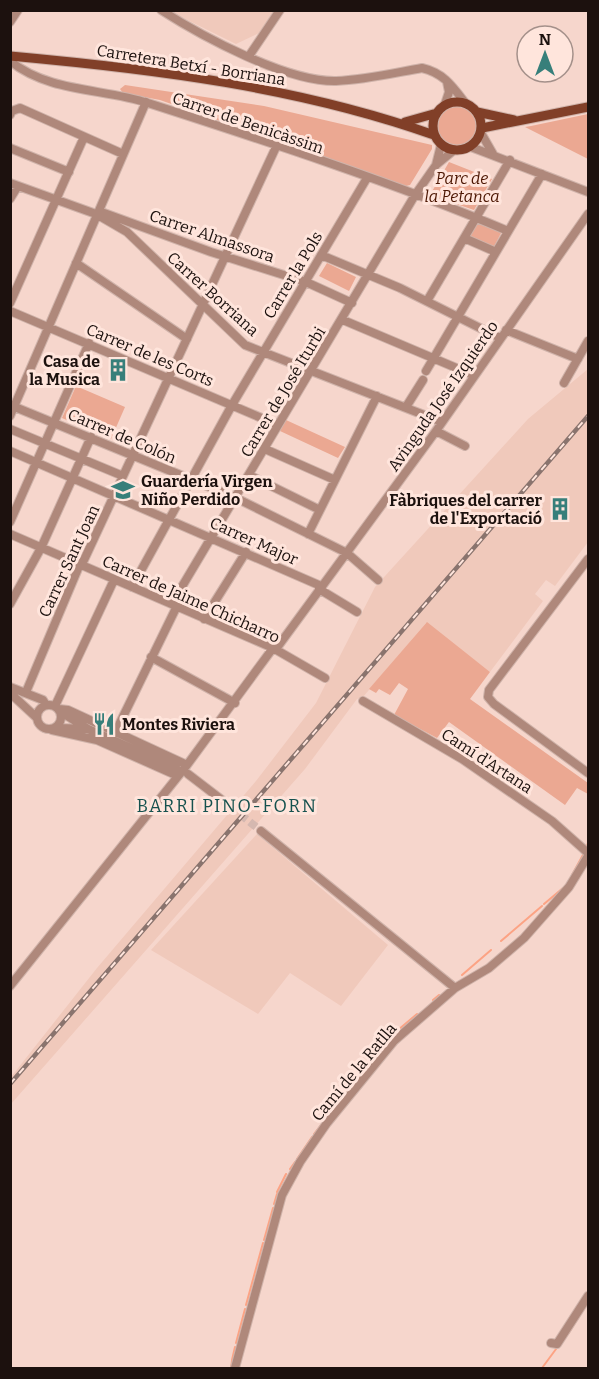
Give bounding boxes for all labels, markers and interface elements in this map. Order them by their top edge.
north arrow [515,24,575,84]
text: N [539,30,551,49]
street label: Carretera Betxí - Borriana [95,41,287,89]
street label: Carrer de Benicàssim [170,88,326,158]
park label: Parc de la Petanca [424,169,500,206]
street label: Carrer Almassora [147,206,277,266]
street label: Carrer la Pols [260,228,326,322]
street label: Carrer Borriana [163,248,263,340]
street label: Avinguda José Izquierdo [384,317,502,475]
street label: Carrer de les Corts [84,320,216,390]
street label: Carrer de José Iturbi [237,323,330,461]
place label: Casa de la Musica [29,352,100,389]
building icon: Casa de la Musica [105,357,131,383]
street label: Carrer de Colón [65,405,179,467]
place label: Guardería Virgen Niño Perdido [141,472,273,509]
school or university icon: Guardería Virgen Niño Perdido [110,477,136,503]
place label: Fàbriques del carrer de l'Exportació [389,491,542,528]
building icon: Fàbriques del carrer de l'Exportació [547,496,573,522]
street label: Carrer Sant Joan [35,502,103,620]
street label: Carrer Major [207,513,301,569]
street label: Carrer de Jaime Chicharro [99,551,283,647]
restaurant icon: Montes Riviera [91,711,117,737]
place label: Montes Riviera [122,715,235,734]
street label: Camí d'Artana [438,725,536,798]
district label: BARRI PINO-FORN [137,795,317,817]
street label: Camí de la Ratlla [307,1019,401,1125]

